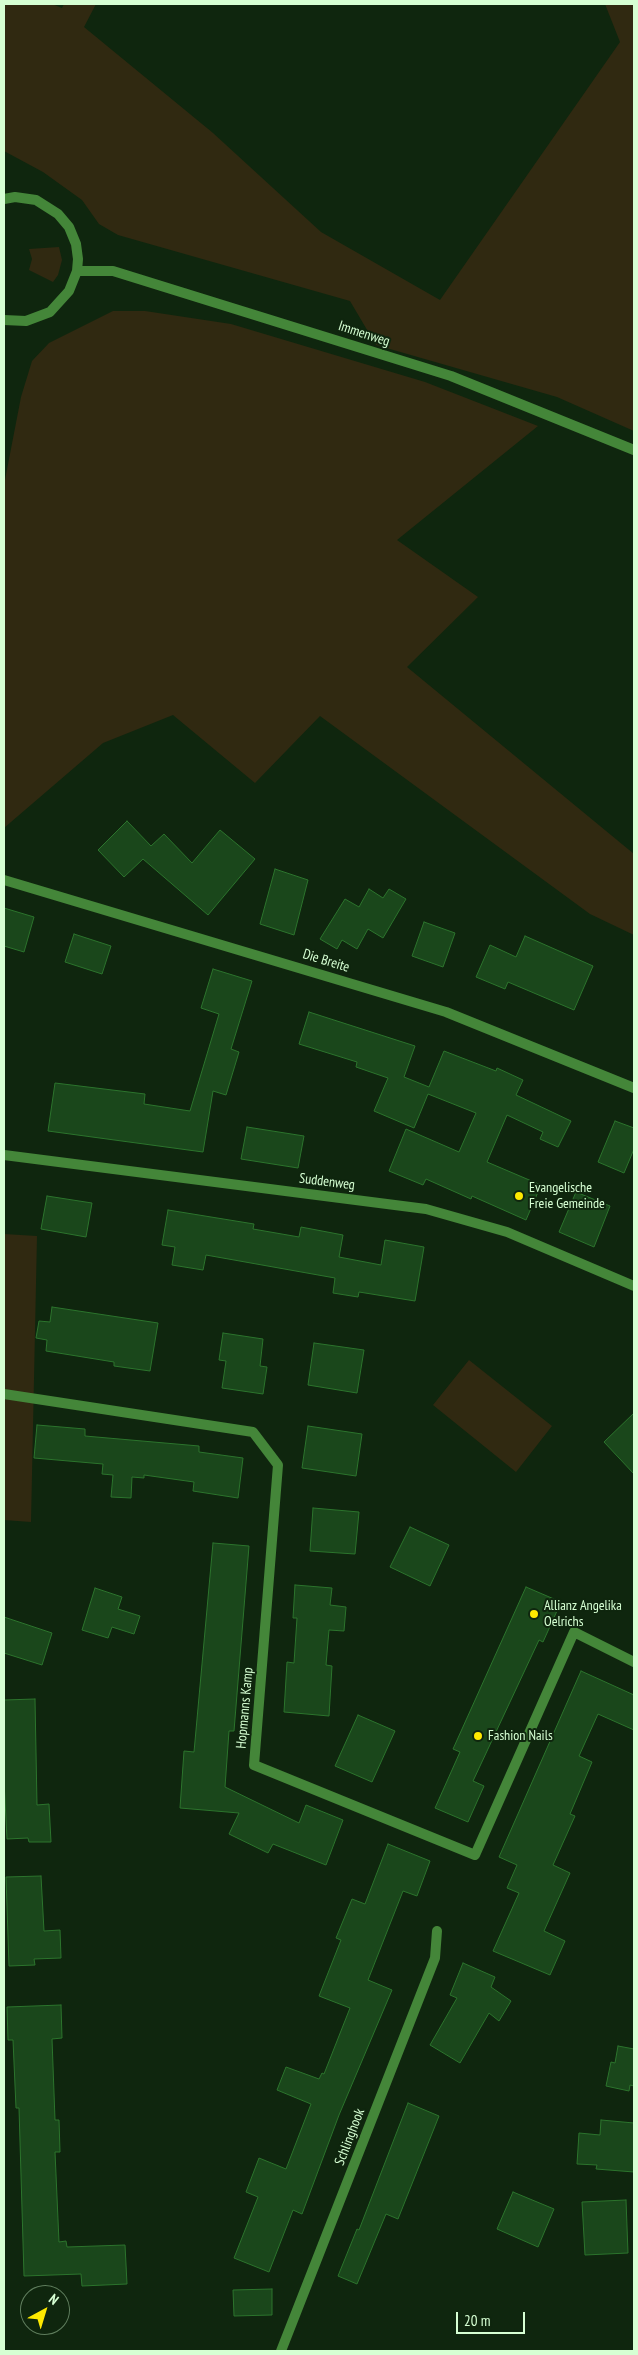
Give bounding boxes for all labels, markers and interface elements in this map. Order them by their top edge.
street label: Immenweg [336,318,392,350]
street label: Die Breite [301,946,351,976]
street label: Suddenweg [298,1170,356,1194]
place label: Evangelische Freie Gemeinde [529,1180,605,1212]
marker: Evangelische Freie Gemeinde [513,1190,525,1202]
place label: Allianz Angelika Oelrichs [544,1598,622,1630]
marker: Allianz Angelika Oelrichs [528,1608,540,1620]
street label: Hopmanns Kamp [233,1667,257,1749]
place label: Fashion Nails [488,1728,553,1744]
marker: Fashion Nails [472,1730,484,1742]
street label: Schlinghook [332,2106,368,2168]
north arrow [20,2285,70,2335]
text: N [45,2290,62,2308]
scale bar [458,2302,527,2334]
text: 20 m [464,2311,490,2330]

